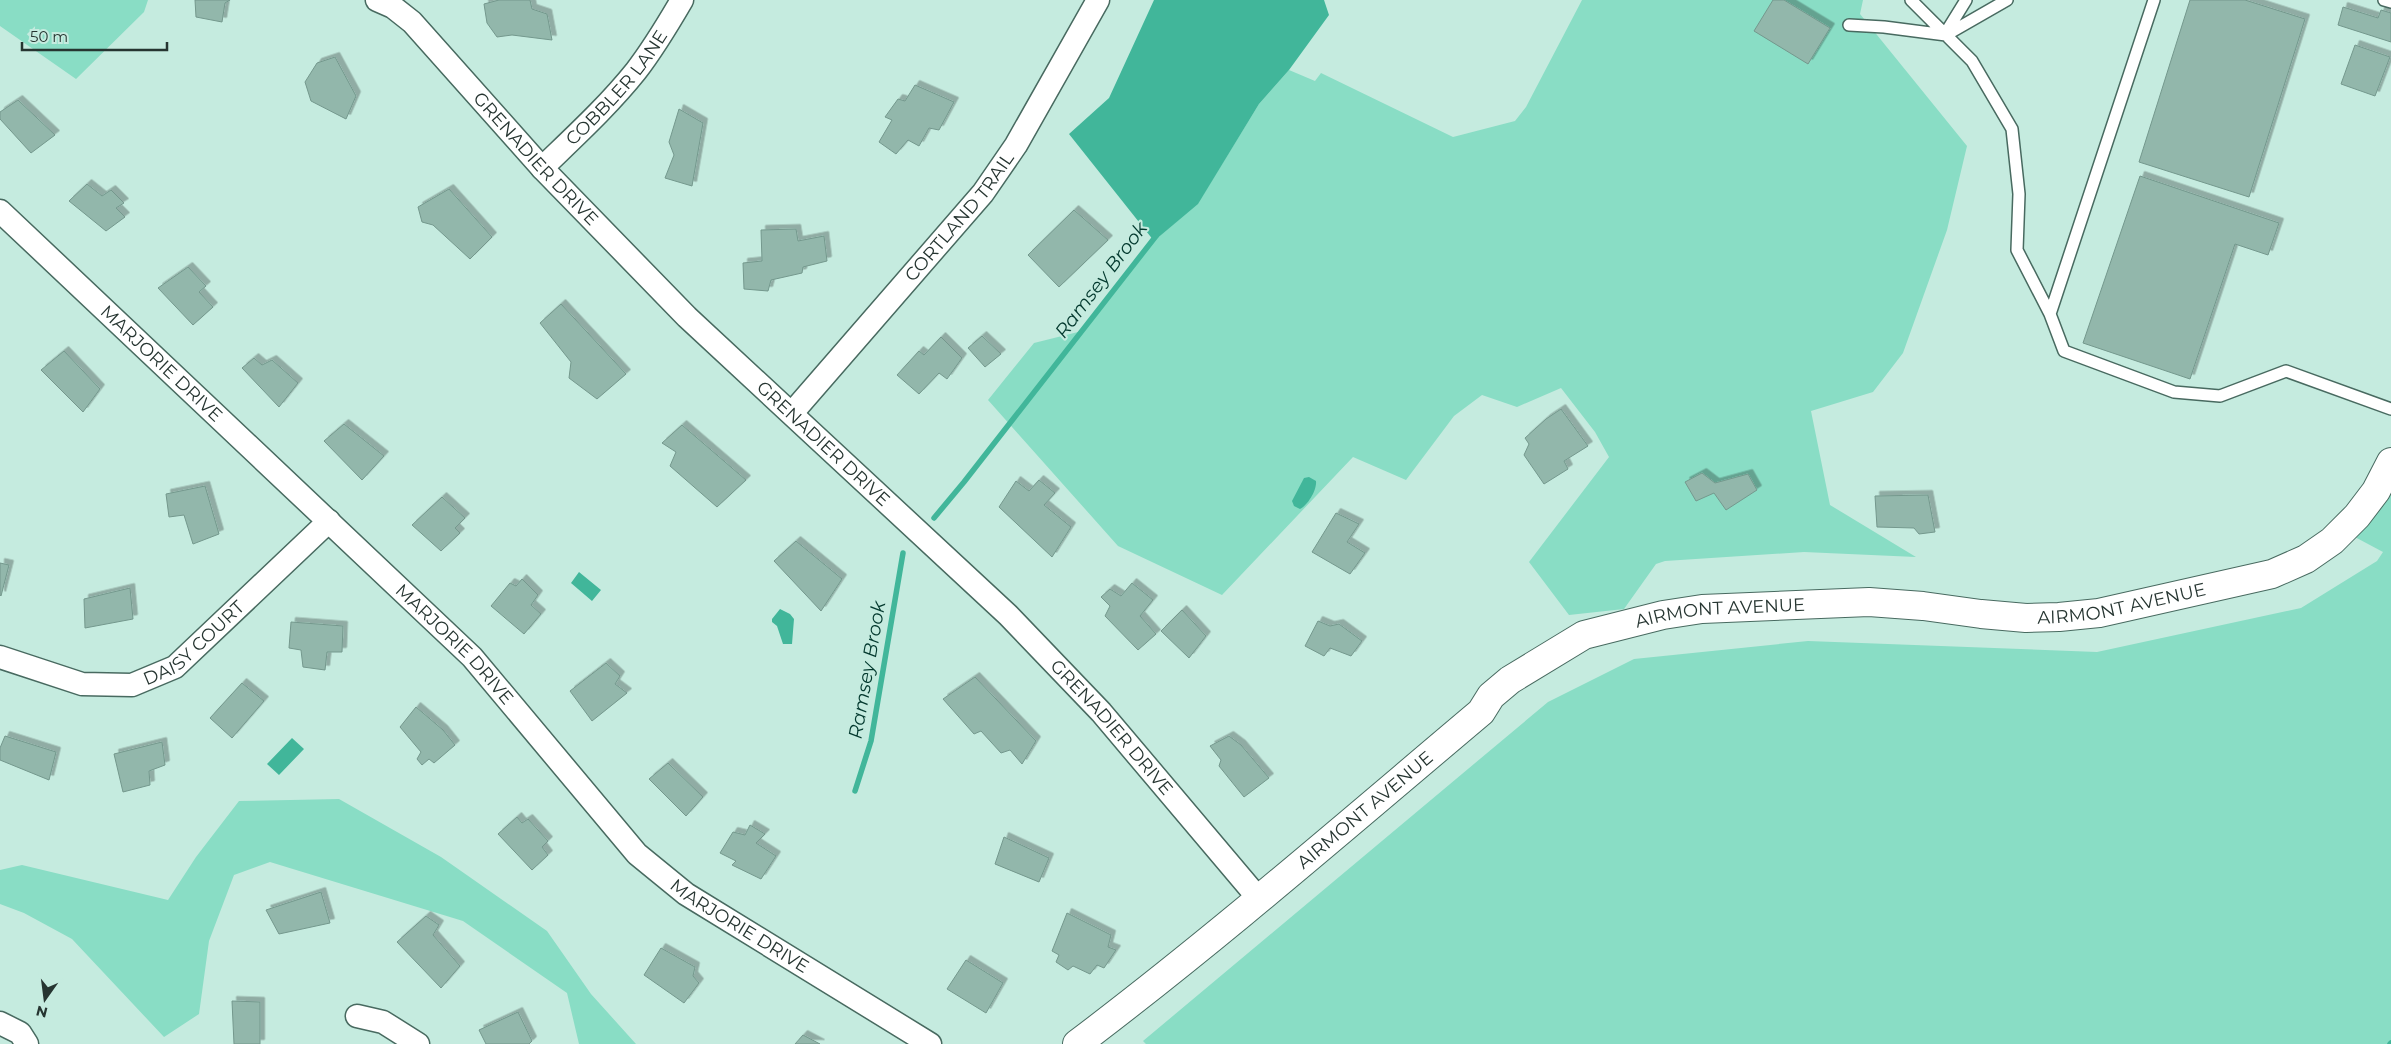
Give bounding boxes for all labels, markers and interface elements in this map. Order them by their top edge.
scale bar [22,20,168,52]
street label: COBBLER LANE [561,26,672,150]
text: 50 m [30,27,68,46]
street label: GRENADIER DRIVE [468,87,603,230]
street label: CORTLAND TRAIL [900,148,1019,286]
water label: Ramsey Brook [1050,217,1153,343]
street label: MARJORIE DRIVE [96,301,227,426]
street label: GRENADIER DRIVE [752,376,895,511]
street label: AIRMONT AVENUE [2037,578,2208,629]
street label: MARJORIE DRIVE [391,579,518,709]
street label: AIRMONT AVENUE [1633,594,1806,633]
street label: DAISY COURT [140,596,249,690]
water label: Ramsey Brook [844,599,891,741]
street label: GRENADIER DRIVE [1046,655,1178,800]
street label: AIRMONT AVENUE [1293,746,1437,874]
street label: MARJORIE DRIVE [666,874,813,978]
north arrow [20,974,70,1024]
text: N [34,1002,50,1022]

